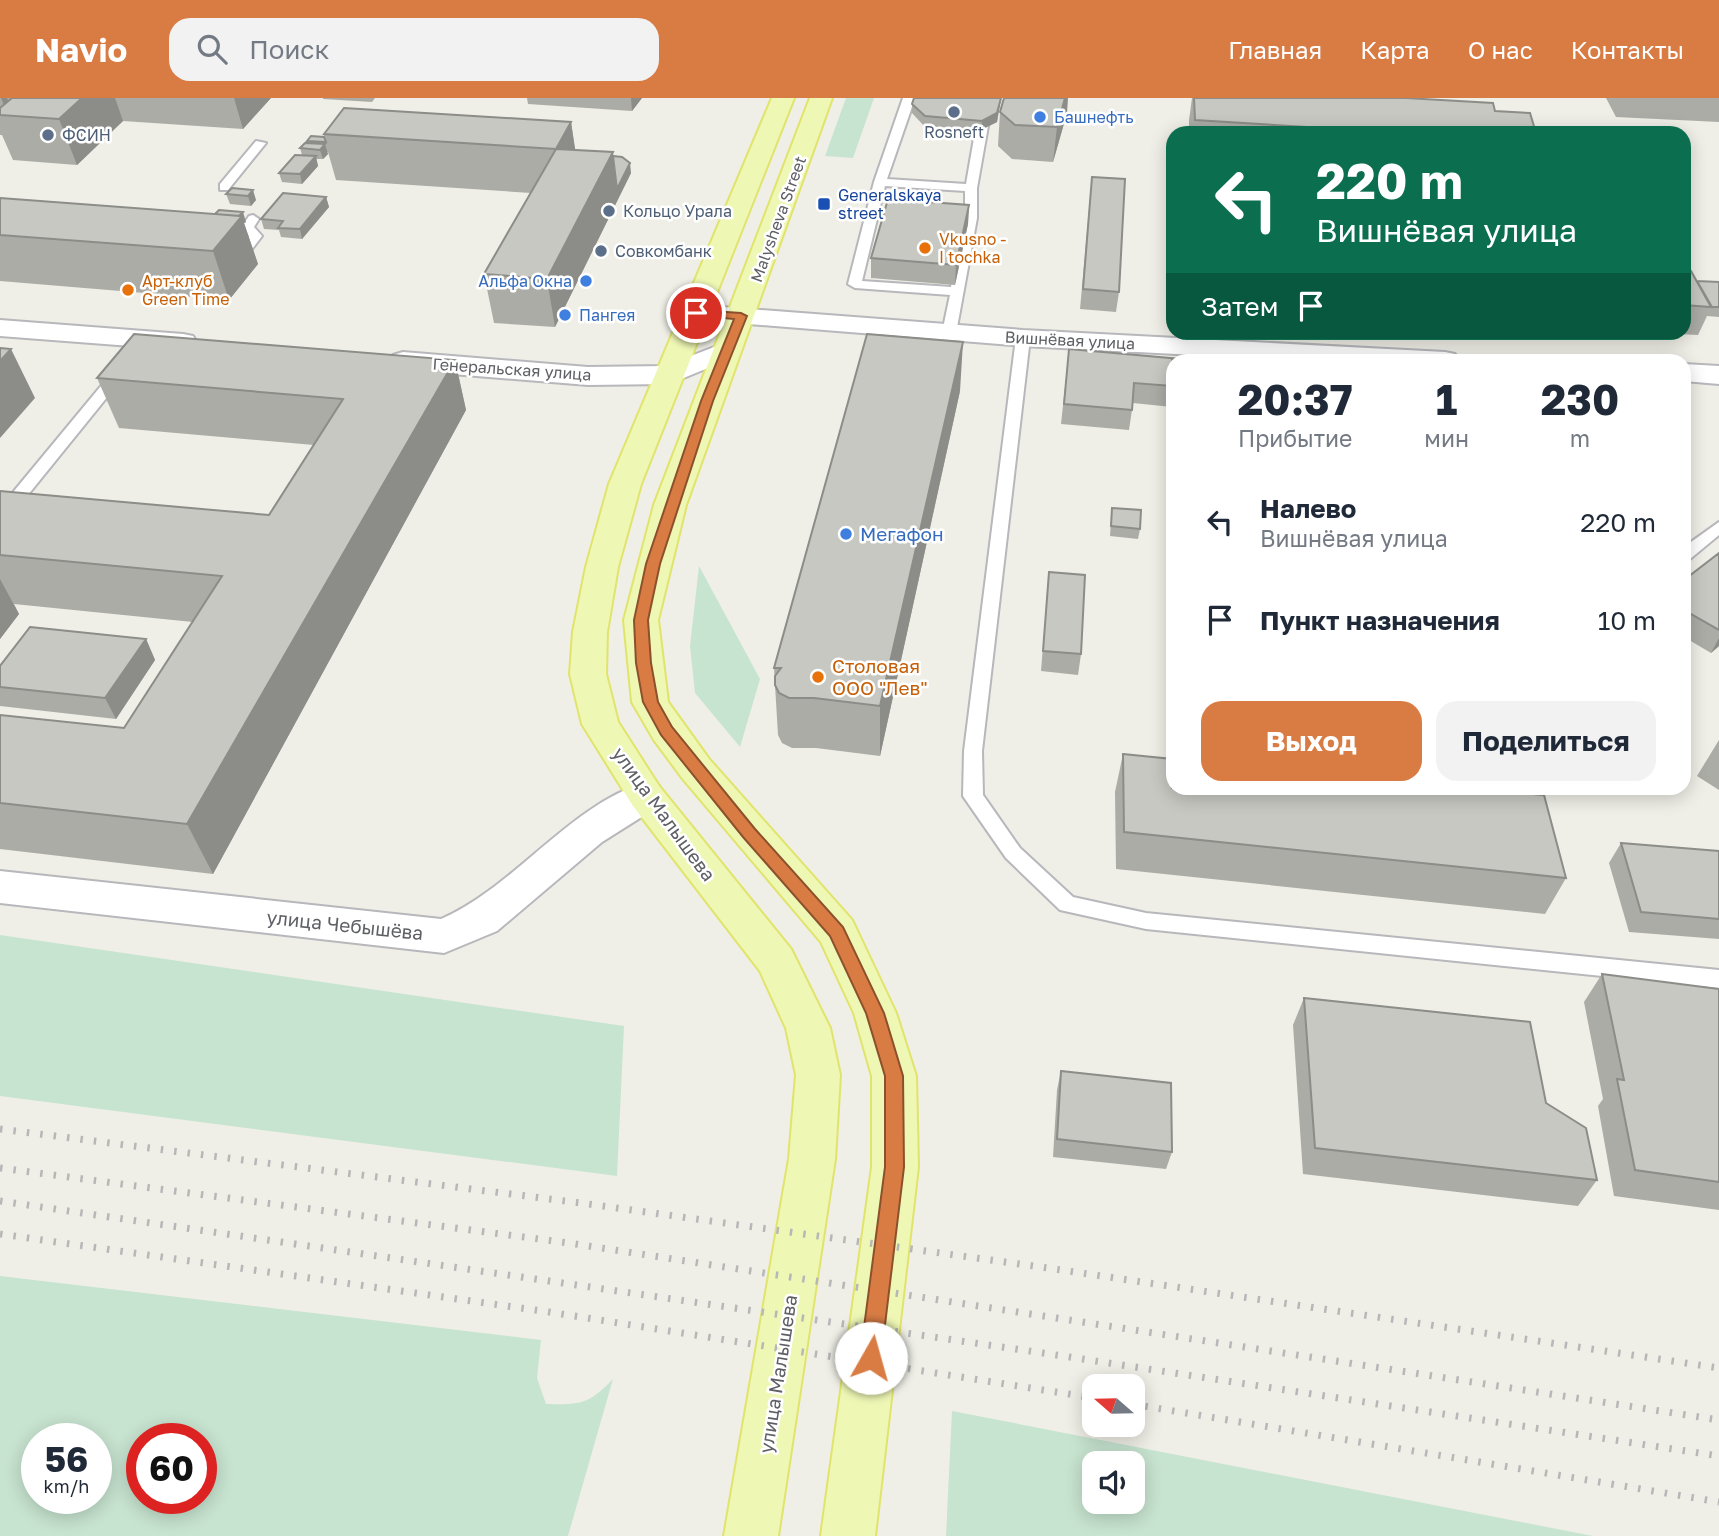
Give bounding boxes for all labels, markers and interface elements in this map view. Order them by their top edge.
search box [169,18,659,81]
text: Navio [35,30,127,69]
icon: search [193,30,231,68]
text: Поиск [249,34,329,65]
text: Главная [1228,35,1322,64]
text: Карта [1360,35,1430,64]
text: О нас [1468,35,1533,64]
text: Контакты [1571,35,1684,64]
marker: Rosneft [946,104,962,120]
place label: Башнефть [1054,107,1134,127]
marker: Башнефть [1032,109,1048,125]
place label: Rosneft [924,122,984,142]
place label: ФСИН [62,125,111,145]
marker: ФСИН [40,127,56,143]
text: 220 m [1316,151,1463,210]
street label: Malysheva Street [746,153,810,285]
icon: left [1201,154,1292,245]
place label: Generalskaya street [838,185,942,223]
marker: Generalskaya street [816,196,832,212]
place label: Кольцо Урала [623,201,732,221]
marker: Кольцо Урала [601,203,617,219]
text: Вишнёвая улица [1316,211,1577,249]
place label: Vkusno - I tochka [939,229,1006,267]
marker: Vkusno - I tochka [917,240,933,256]
place label: Совкомбанк [615,241,712,261]
marker: Совкомбанк [593,243,609,259]
place label: Арт-клуб Green Time [142,271,229,309]
place label: Альфа Окна [478,271,572,291]
marker: Альфа Окна [578,273,594,289]
marker: Арт-клуб Green Time [120,282,136,298]
pin [666,283,726,343]
icon: arrive [1292,287,1330,325]
text: Затем [1201,291,1278,322]
icon: arrive [677,294,715,332]
place label: Пангея [579,305,635,325]
marker: Пангея [557,307,573,323]
street label: Вишнёвая улица [1004,327,1136,353]
street label: Генеральская улица [432,353,592,385]
text: 20:37 [1238,374,1353,424]
text: 1 [1436,374,1457,424]
text: 230 [1541,374,1619,424]
text: Прибытие [1238,424,1352,452]
text: мин [1424,424,1469,452]
text: m [1570,424,1590,452]
text: Налево [1260,493,1356,524]
icon: left [1201,503,1239,541]
text: 220 m [1580,507,1656,538]
place label: Мегафон [860,522,944,545]
text: Вишнёвая улица [1260,524,1448,552]
marker: Мегафон [838,526,854,542]
icon: arrive [1201,601,1239,639]
text: Пункт назначения [1260,605,1500,636]
text: 10 m [1598,605,1656,636]
place label: Столовая ООО "Лев" [832,654,928,699]
marker: Столовая ООО "Лев" [810,669,826,685]
button: Выход [1201,701,1422,781]
button: Поделиться [1436,701,1656,781]
street label: улица Малышева [608,742,721,885]
street label: улица Чебышёва [266,905,424,944]
street label: улица Малышева [754,1293,801,1455]
position arrow [834,1321,908,1395]
north arrow [1082,1374,1144,1437]
map controls [1082,1374,1145,1514]
speed limit sign: 60 [126,1423,217,1514]
text: 56 [45,1438,88,1480]
button: sound [1082,1451,1145,1514]
text: km/h [44,1475,89,1497]

